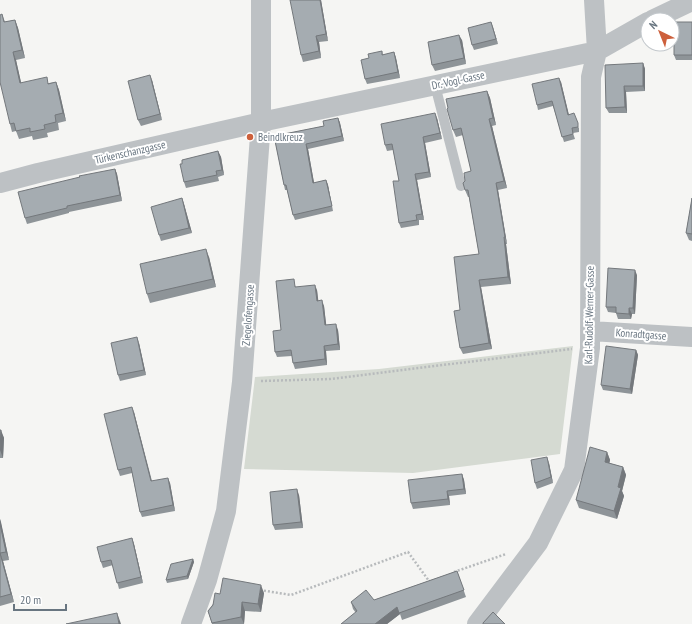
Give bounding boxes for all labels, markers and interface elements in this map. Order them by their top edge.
north arrow [640,12,680,52]
text: N [646,18,660,32]
street label: Dr.-Vogl-Gasse [430,67,486,92]
place label: Beindlkreuz [258,130,303,144]
marker: Beindlkreuz [245,132,255,142]
street label: Türkenschanzgasse [93,137,167,167]
street label: Karl-Rudolf-Werner-Gasse [581,265,597,364]
street label: Ziegelofengasse [239,283,257,346]
street label: Konradtgasse [615,325,667,343]
scale bar [14,586,66,612]
text: 20 m [20,592,41,607]

